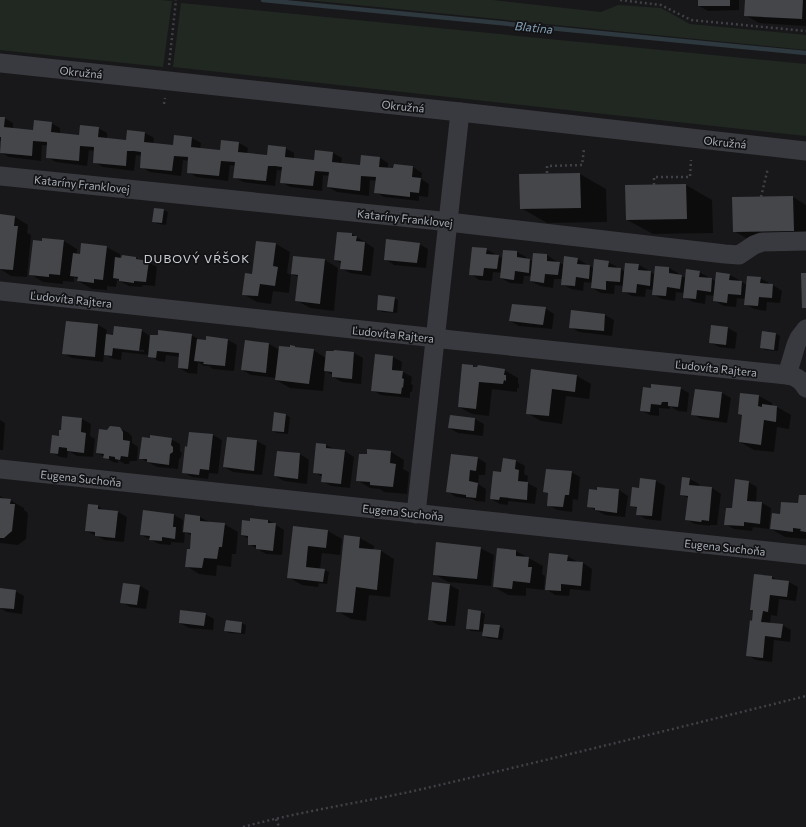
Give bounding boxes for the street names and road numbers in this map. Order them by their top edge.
street label: Okružná [59,63,103,81]
street label: Okružná [381,97,425,115]
street label: Okružná [703,133,747,151]
street label: Kataríny Franklovej [33,173,131,196]
street label: Kataríny Franklovej [356,207,454,230]
street label: Ľudovíta Rajtera [29,288,113,310]
street label: Ľudovíta Rajtera [351,323,435,345]
street label: Ľudovíta Rajtera [674,357,758,379]
street label: Eugena Suchoňa [40,467,122,489]
street label: Eugena Suchoňa [362,501,444,523]
street label: Eugena Suchoňa [684,536,766,558]

